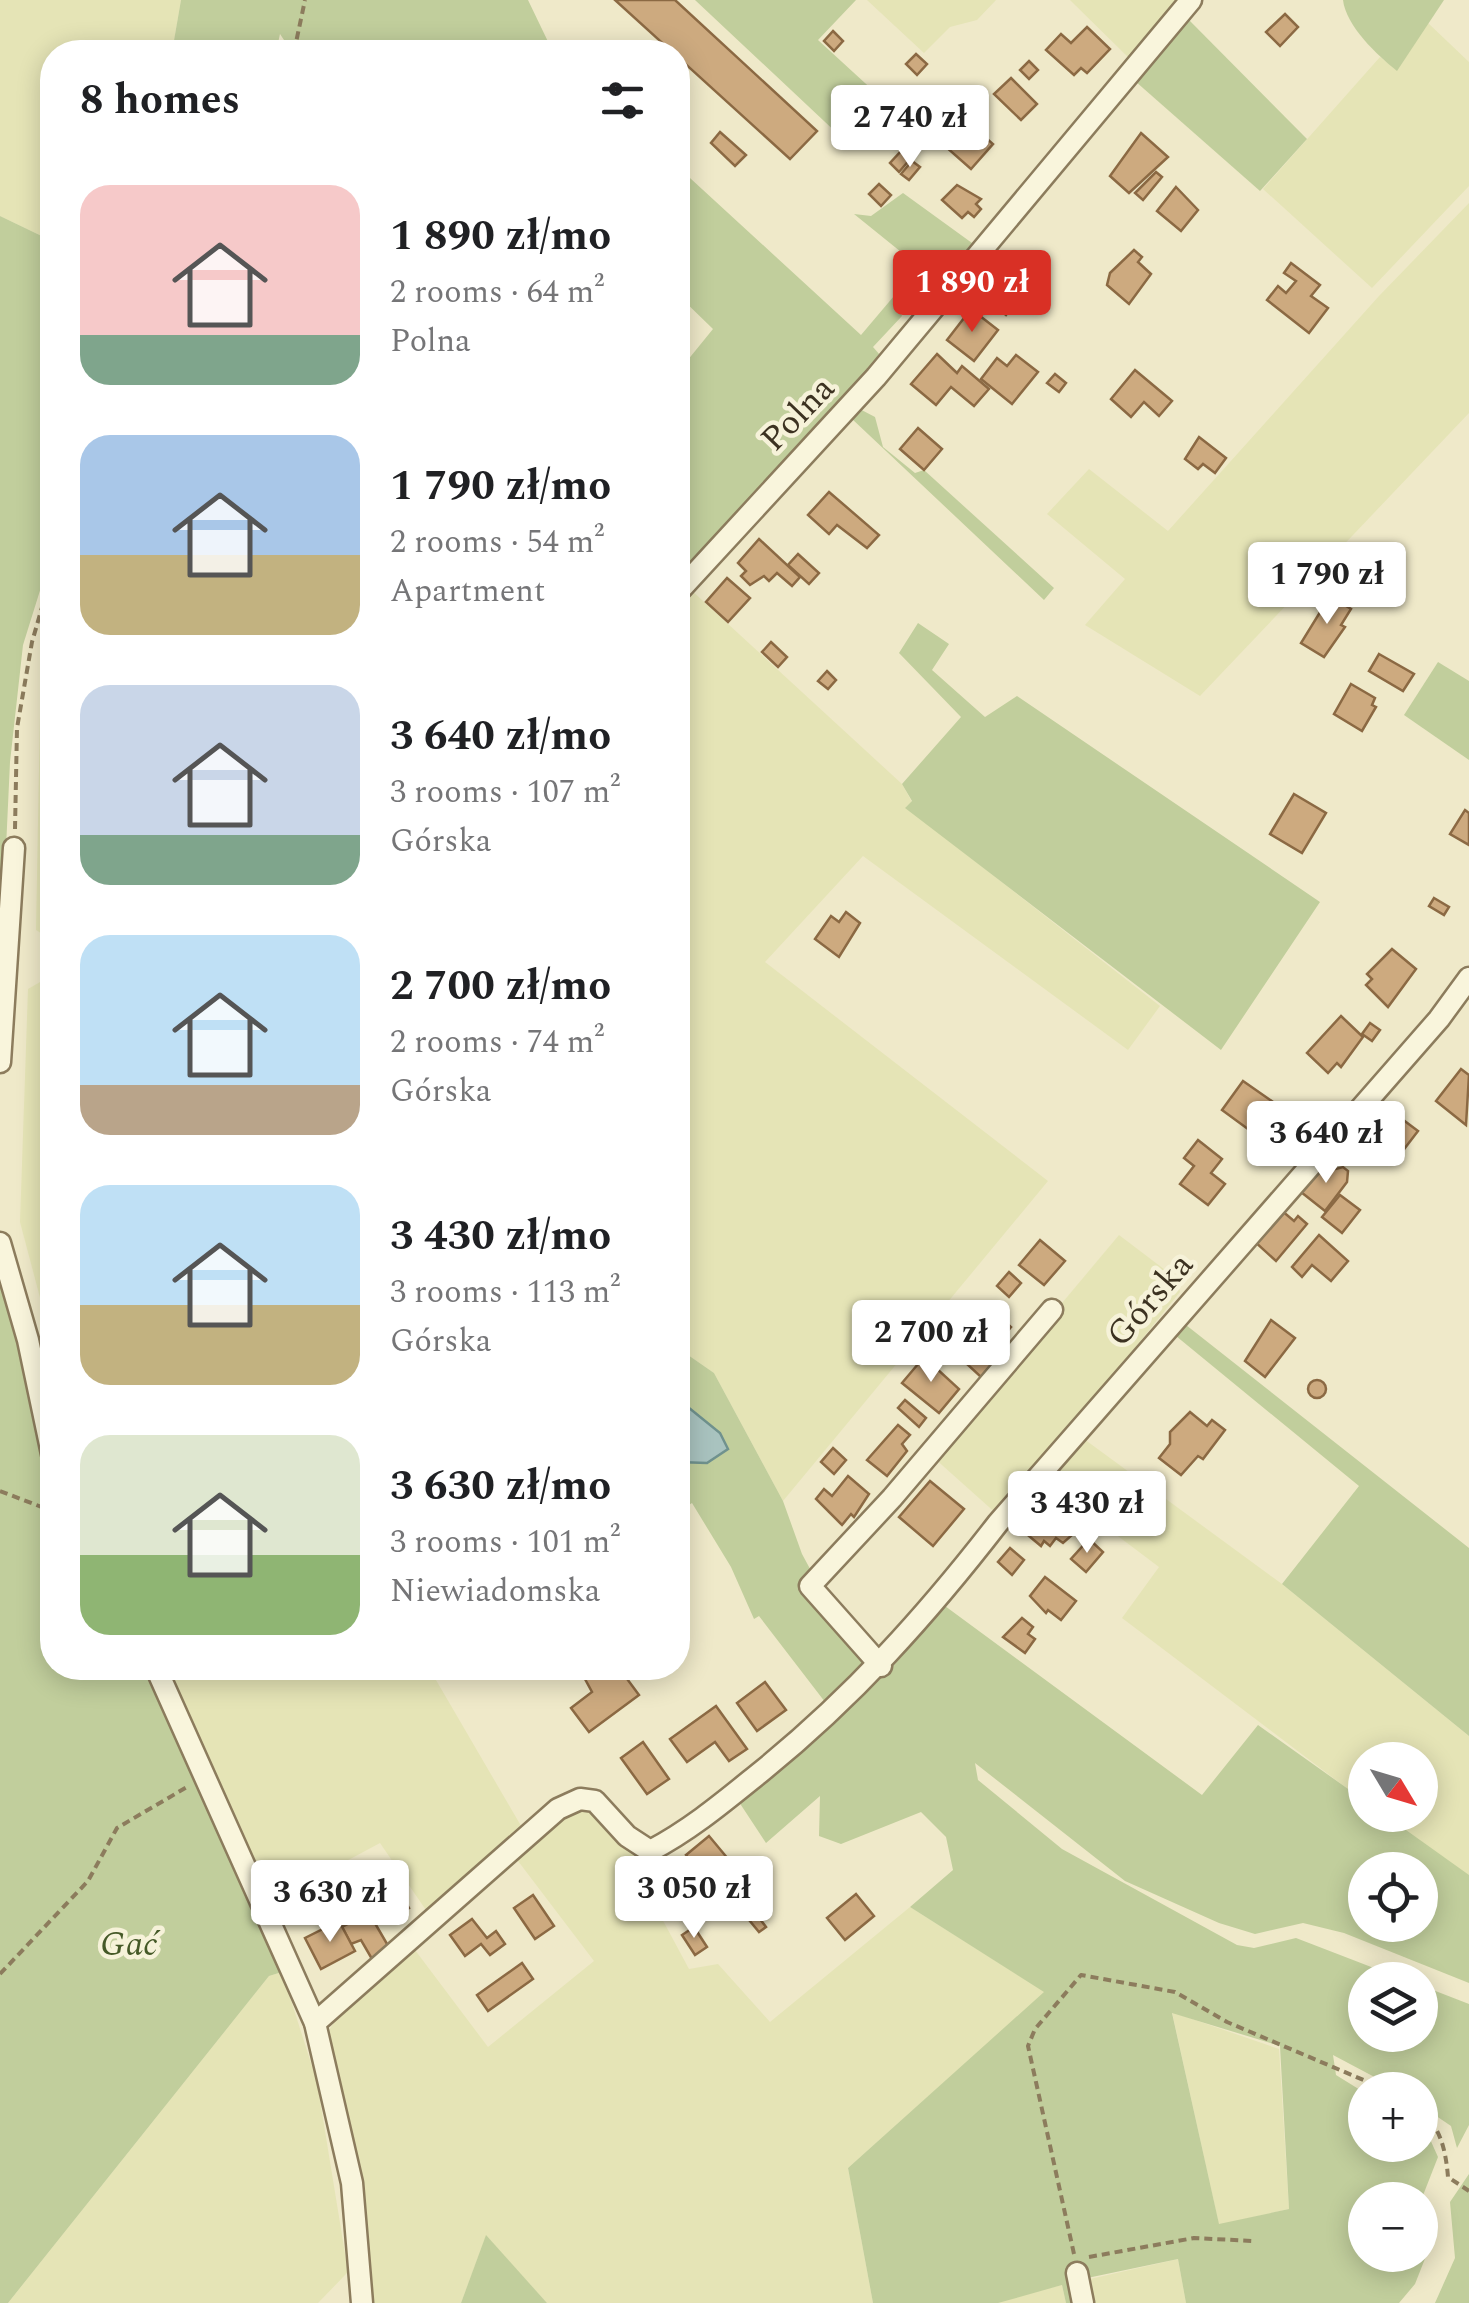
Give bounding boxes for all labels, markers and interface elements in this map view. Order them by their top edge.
text: 8 homes [80,69,240,132]
icon: filters [595,73,650,128]
pin: 2 740 zł [807,85,1013,170]
text: 2 740 zł [853,93,967,142]
text: 1 890 zł/mo [390,205,611,268]
icon: home [160,225,280,345]
pin: 1 890 zł [869,250,1075,335]
text: 1 890 zł [915,258,1029,307]
text: 2 rooms · 64 m² [390,268,604,317]
text: Polna [390,317,471,366]
street label: Polna [748,364,848,464]
text: 1 790 zł/mo [390,455,611,518]
icon: home [160,475,280,595]
text: 2 rooms · 54 m² [390,518,604,567]
pin: 1 790 zł [1224,542,1430,627]
text: 1 790 zł [1270,550,1384,599]
text: Apartment [390,567,545,616]
text: 3 640 zł/mo [390,705,611,768]
icon: home [160,725,280,845]
text: 3 rooms · 107 m² [390,768,620,817]
text: Górska [390,817,491,866]
text: 2 700 zł/mo [390,955,611,1018]
icon: home [160,975,280,1095]
text: 2 rooms · 74 m² [390,1018,604,1067]
text: Górska [390,1067,491,1116]
pin: 3 640 zł [1223,1101,1429,1186]
text: 3 640 zł [1269,1109,1383,1158]
text: 3 430 zł/mo [390,1205,611,1268]
icon: home [160,1225,280,1345]
street label: Górska [1094,1241,1207,1359]
text: 3 rooms · 113 m² [390,1268,620,1317]
pin: 2 700 zł [828,1300,1034,1385]
text: 2 700 zł [874,1308,988,1357]
text: Górska [390,1317,491,1366]
text: 3 630 zł/mo [390,1455,611,1518]
pin: 3 430 zł [984,1471,1190,1556]
icon: home [160,1475,280,1595]
text: 3 430 zł [1030,1479,1144,1528]
text: 3 rooms · 101 m² [390,1518,620,1567]
text: Niewiadomska [390,1567,600,1616]
north arrow [1348,1742,1438,1832]
map controls [1348,1742,1438,2272]
button: locate [1348,1852,1438,1942]
pin: 3 050 zł [591,1856,797,1941]
pin: 3 630 zł [227,1860,433,1945]
text: 3 050 zł [637,1864,751,1913]
text: 3 630 zł [273,1868,387,1917]
park label: Gać [100,1918,161,1971]
button: layers [1348,1962,1438,2052]
button: + [1348,2072,1438,2162]
button: − [1348,2182,1438,2272]

